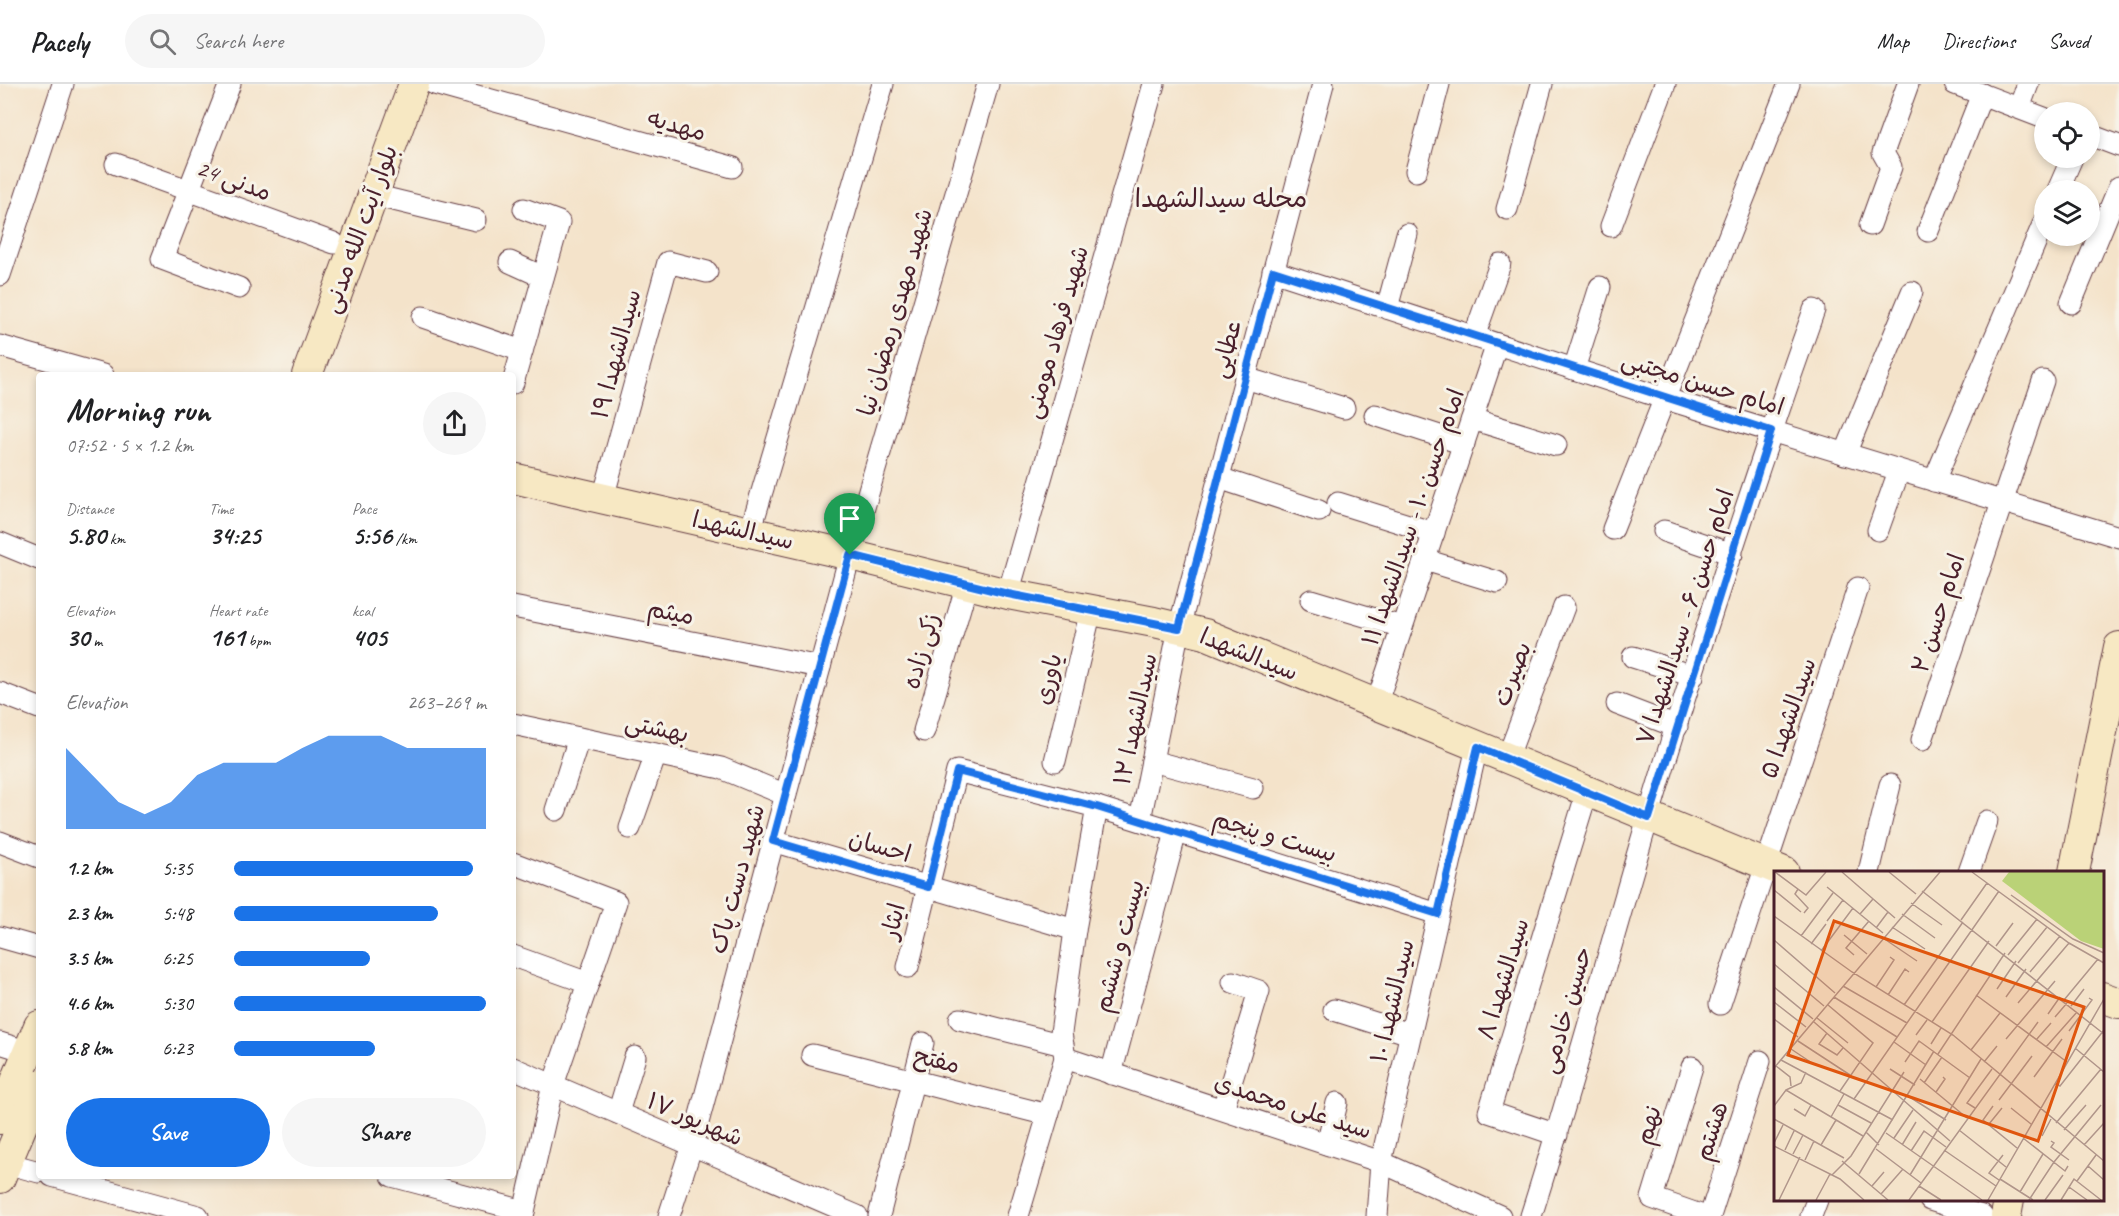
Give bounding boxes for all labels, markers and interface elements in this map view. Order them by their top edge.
search box [125,14,545,68]
text: Pacely [30,24,89,59]
icon: search [146,25,179,58]
text: Search here [194,27,283,55]
text: Map [1877,28,1909,54]
text: Directions [1942,28,2015,54]
text: Saved [2048,28,2089,54]
street label: مهدیه [644,102,710,148]
map controls [2034,102,2100,246]
button: locate [2034,102,2100,168]
street label: بلوار آیت الله مدنی [316,141,404,317]
street label: مدنی 24 [193,153,275,207]
button: layers [2034,180,2100,246]
district label: محله سیدالشهدا [1135,182,1307,215]
street label: شهید مهدی رمضان نیا [851,205,939,419]
street label: شهید فرهاد مومنی [1017,242,1095,422]
street label: سیدالشهدا ۱۹ [584,286,648,422]
street label: عطایی [1204,317,1248,381]
street label: امام حسن مجتبی [1617,344,1788,425]
street label: امام حسن ۱۰ - سیدالشهدا ۱۱ [1355,384,1474,651]
text: Morning run [66,389,210,431]
button: share [423,392,486,455]
text: 07:52 · 5 × 1.2 km [66,433,193,458]
street label: امام حسن ۶ - سیدالشهدا ۷ [1629,485,1743,750]
pin [824,493,875,555]
text: Distance [66,499,114,519]
text: Time [209,499,233,519]
text: Pace [352,499,377,519]
icon: arrive [833,502,866,535]
street label: سیدالشهدا [689,504,797,556]
text: 5.80 [66,519,106,552]
text: 34:25 [209,519,261,552]
text: 5:56 [352,519,392,552]
text: km [106,529,125,549]
text: /km [392,529,417,549]
street label: امام حسن ۲ [1905,549,1974,678]
street label: میثم [645,593,697,634]
text: Elevation [66,601,115,621]
text: Heart rate [209,601,267,621]
text: kcal [352,601,373,621]
street label: زکی زاده [896,610,946,692]
text: 30 [66,621,89,654]
text: 161 [209,621,245,654]
text: 405 [352,621,387,654]
street label: سیدالشهدا [1196,621,1302,687]
text: m [89,631,102,651]
text: bpm [245,631,271,651]
street label: بصیرت [1486,638,1538,710]
street label: یاوری [1027,650,1069,708]
street label: سیدالشهدا ۱۲ [1106,650,1164,788]
street label: سیدالشهدا ۵ [1753,654,1823,782]
text: Elevation [66,690,128,715]
text: 263–269 m [407,690,486,715]
street label: بهشتی [622,707,692,749]
street label: شهید دست پاک [703,801,771,957]
street label: بیست و پنجم [1209,803,1340,872]
street label: احسان [845,823,915,869]
text: 1.2 km [66,856,113,881]
text: 5:35 [162,856,193,881]
inset map [1774,871,2104,1201]
street label: بیست و ششم [1087,876,1154,1016]
street label: ایثار [874,900,912,944]
text: 2.3 km [66,901,113,926]
text: 5:48 [162,901,193,926]
street label: سیدالشهدا ۸ [1470,914,1536,1044]
street label: سیدالشهدا ۱۰ [1363,936,1421,1066]
street label: حسین خادمی [1534,943,1598,1077]
text: 3.5 km [66,946,112,971]
text: 6:25 [162,946,193,971]
text: 4.6 km [66,991,113,1016]
text: 5:30 [162,991,193,1016]
text: 5.8 km [66,1036,112,1061]
text: 6:23 [162,1036,193,1061]
street label: مفتح [911,1040,963,1081]
street label: سید علی محمدی [1210,1066,1376,1146]
street label: ۱۷ شهریور [642,1085,748,1153]
street label: هشتم [1687,1097,1738,1165]
button: Save [66,1098,270,1167]
button: Share [282,1098,486,1167]
street label: نهم [1628,1102,1671,1149]

